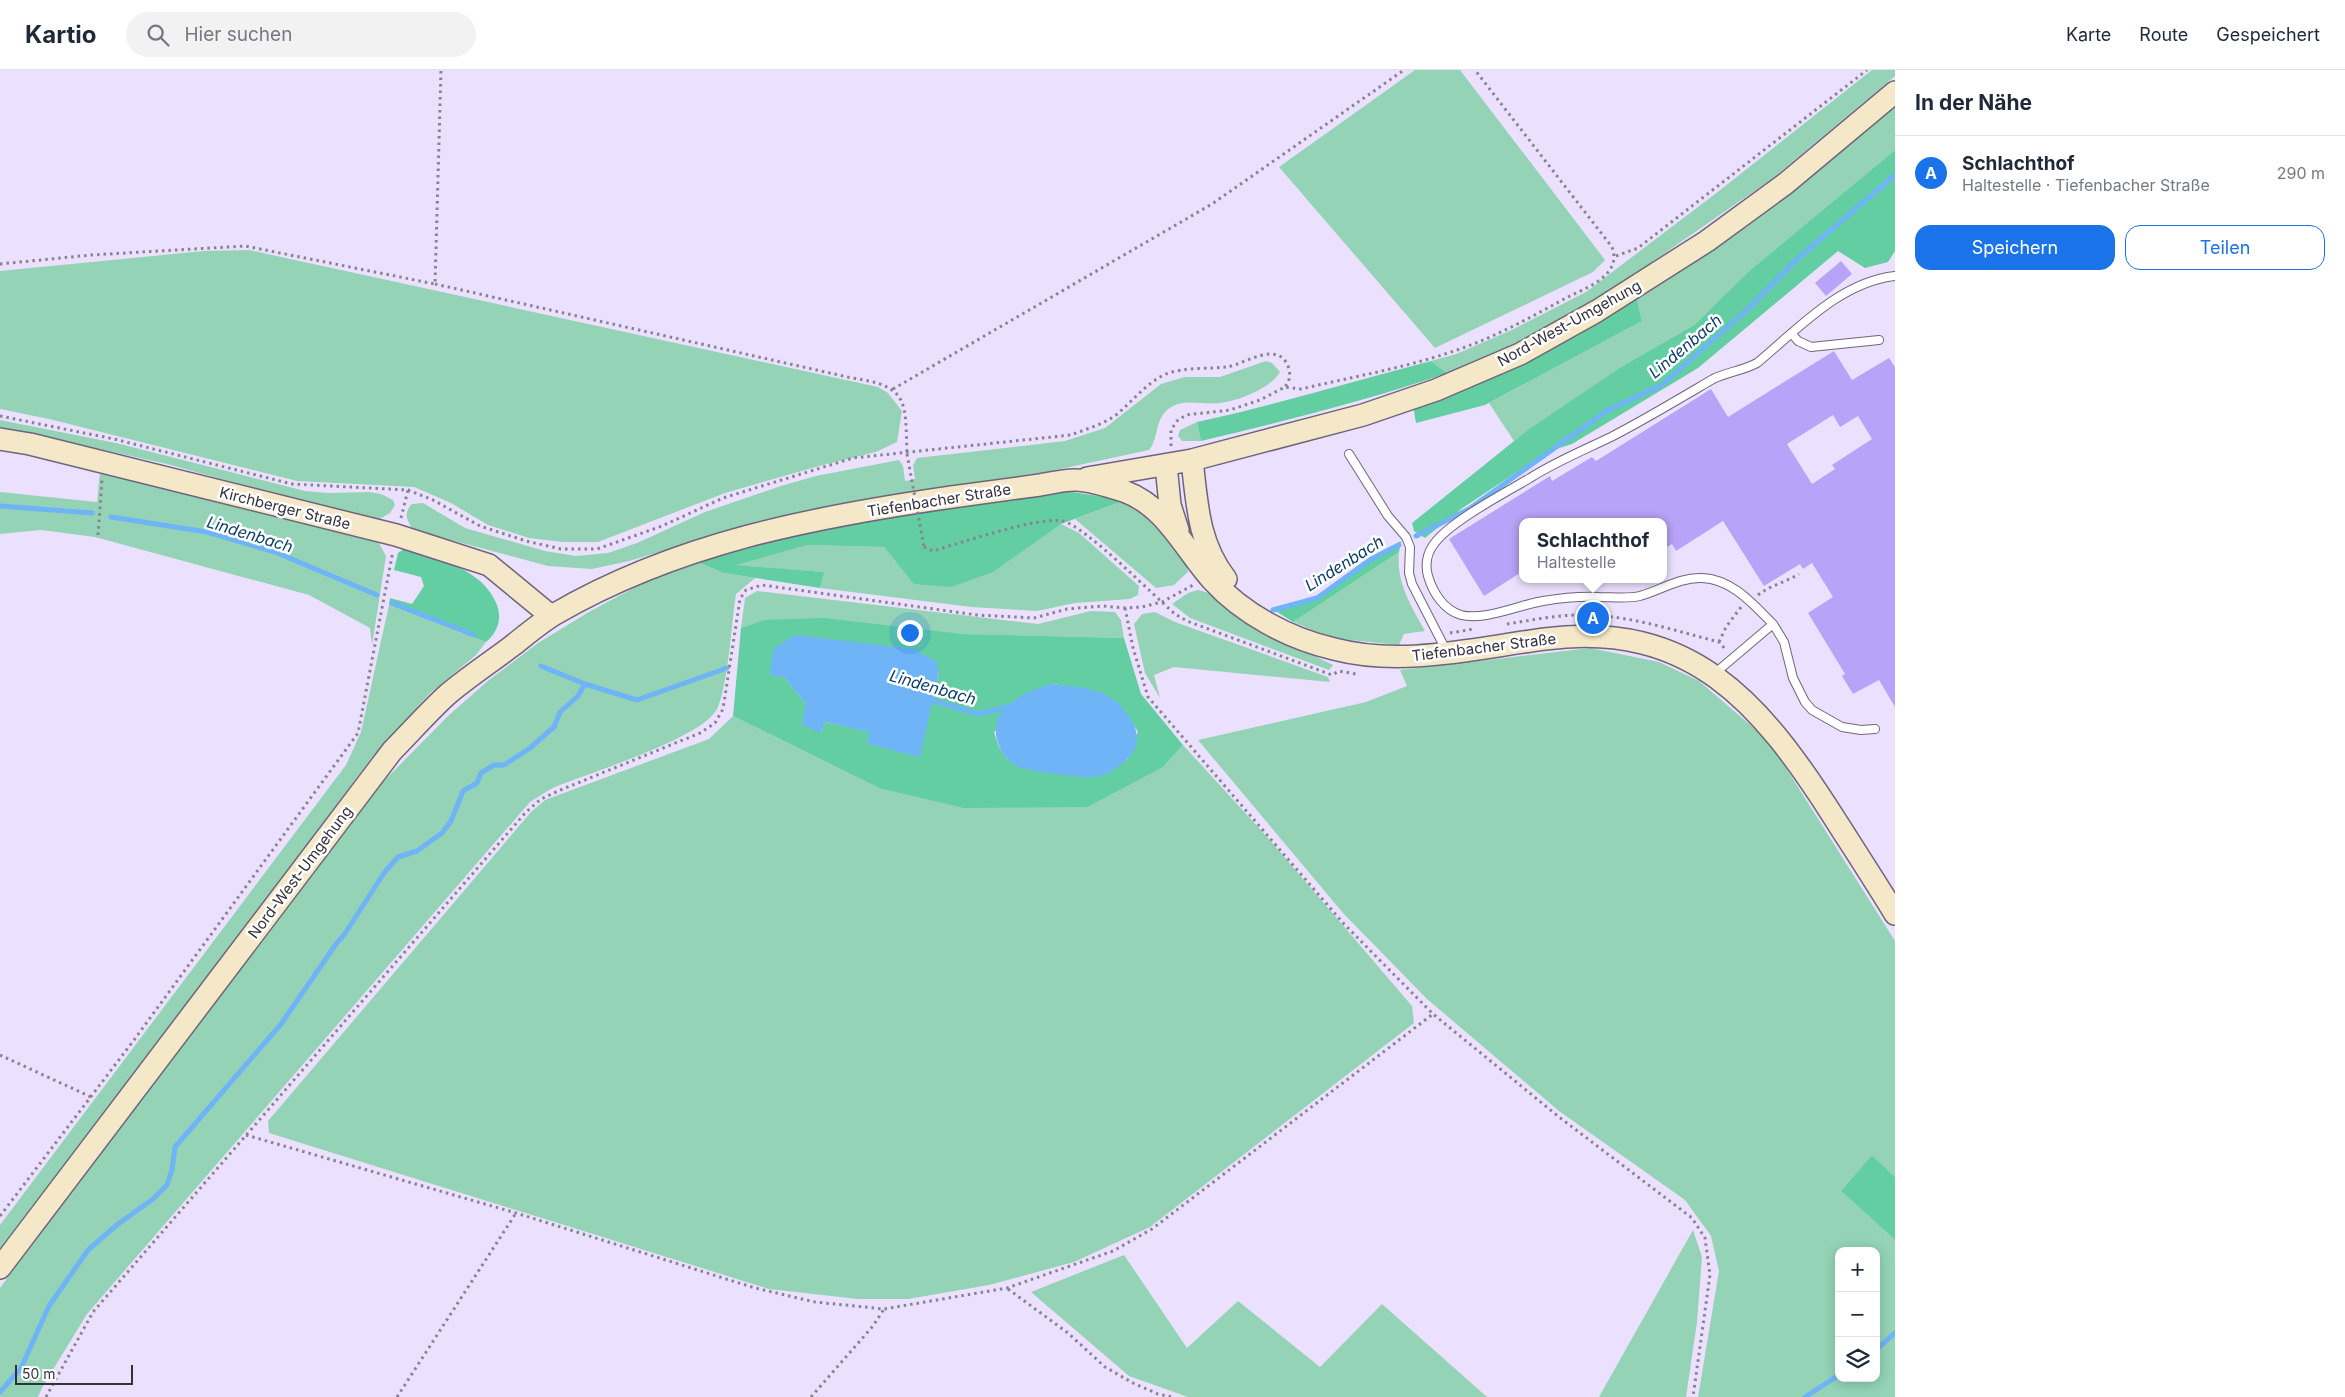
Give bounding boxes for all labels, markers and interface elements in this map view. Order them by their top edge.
search box [126,12,476,57]
text: Kartio [25,20,96,49]
icon: search [144,21,172,49]
text: Hier suchen [184,23,292,46]
text: Karte [2066,24,2111,45]
text: Route [2139,24,2188,45]
text: Gespeichert [2216,24,2320,45]
text: In der Nähe [1915,90,2032,115]
text: Schlachthof [1962,152,2075,175]
text: A [1925,163,1937,183]
text: 290 m [2277,163,2325,183]
text: Haltestelle · Tiefenbacher Straße [1962,175,2210,195]
button: Speichern [1915,225,2115,270]
button: Teilen [2125,225,2325,270]
street label: Nord-West-Umgehung [1494,276,1644,370]
water label: Lindenbach [1644,310,1726,382]
street label: Tiefenbacher Straße [866,479,1012,521]
street label: Kirchberger Straße [217,483,353,533]
water label: Lindenbach [204,511,296,557]
popup [1519,518,1667,583]
text: Schlachthof [1537,529,1649,552]
water label: Lindenbach [1301,531,1387,595]
text: Haltestelle [1537,552,1616,572]
pin: A [1577,599,1609,637]
your location [897,620,923,646]
street label: Tiefenbacher Straße [1411,629,1557,665]
water label: Lindenbach [887,665,979,709]
street label: Nord-West-Umgehung [244,802,356,942]
map controls [1835,1247,1880,1382]
button: + [1835,1247,1880,1292]
button: − [1835,1292,1880,1337]
button: layers [1835,1337,1880,1382]
scale bar [15,1362,132,1385]
text: 50 m [22,1365,56,1382]

